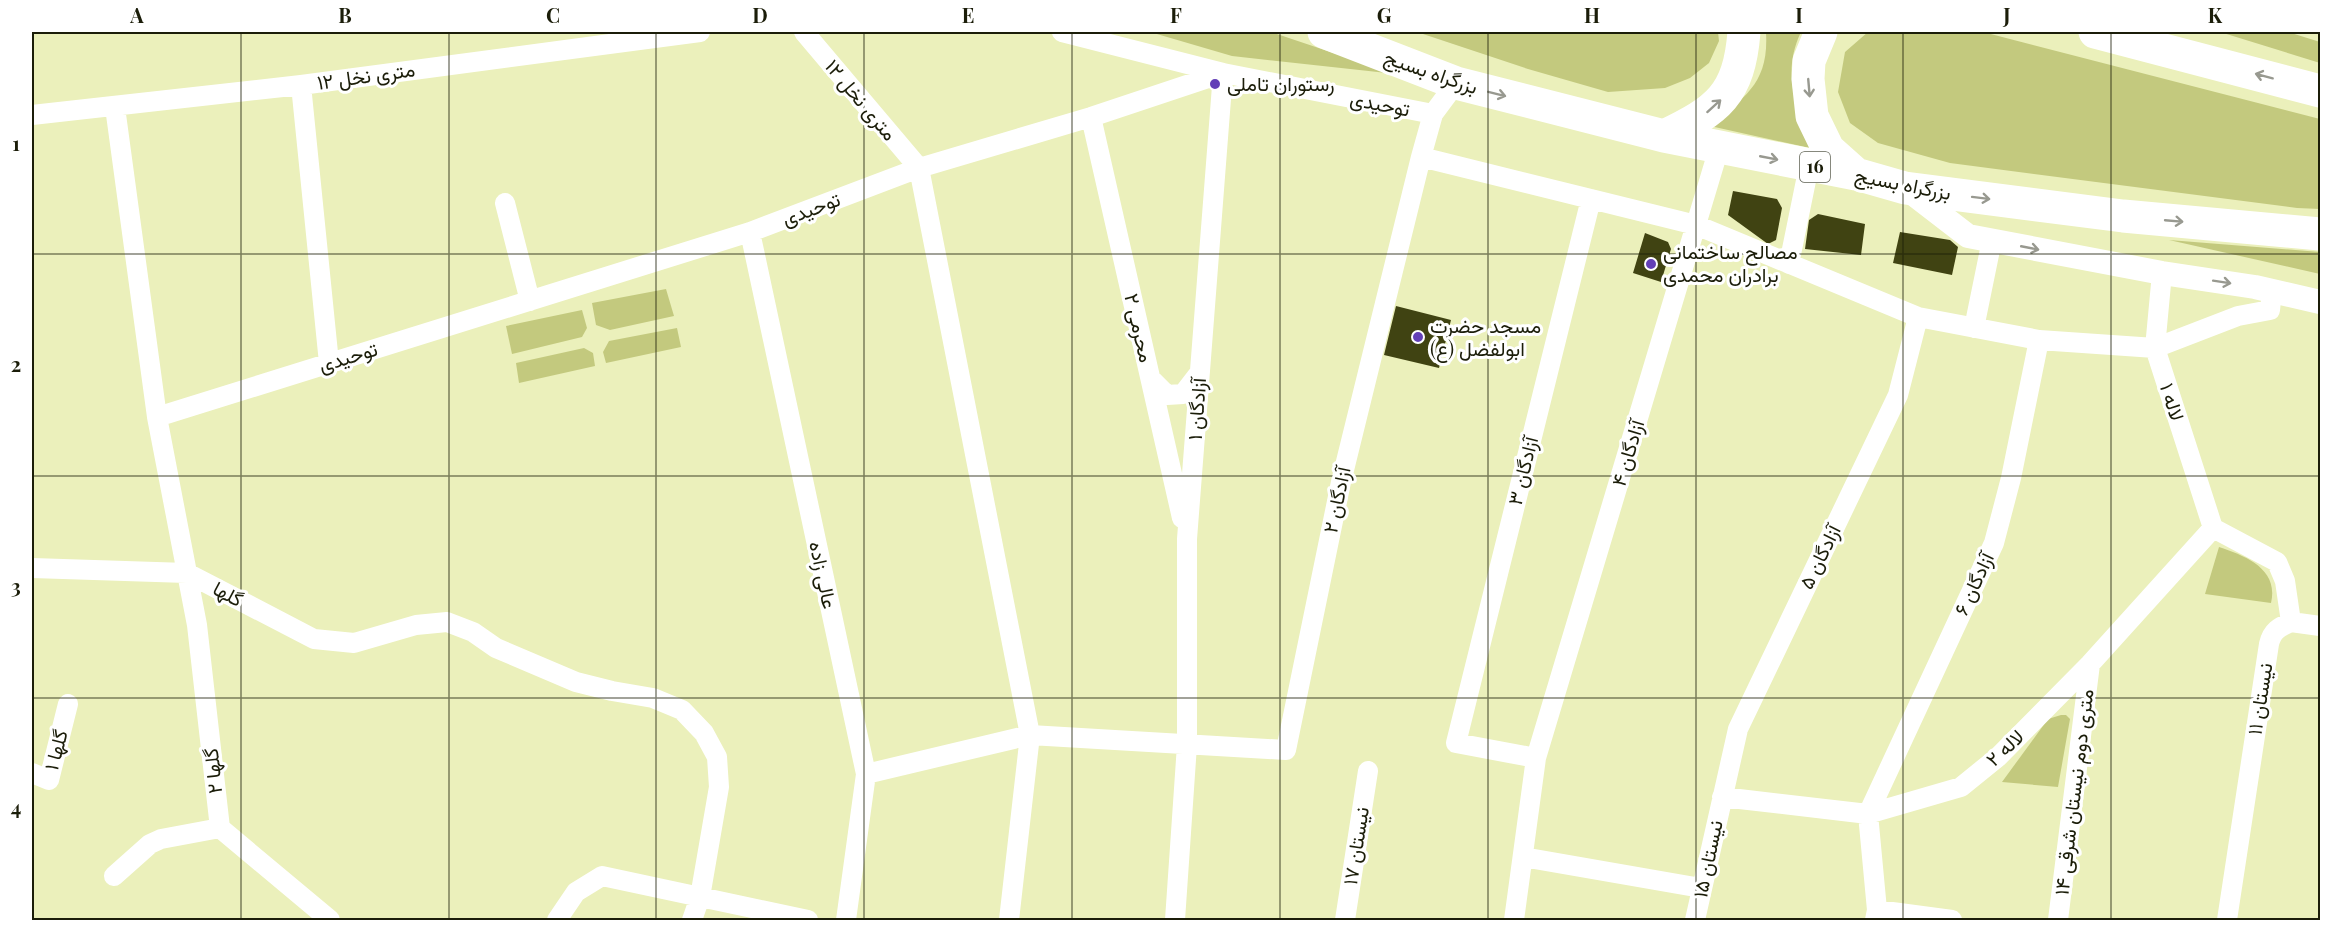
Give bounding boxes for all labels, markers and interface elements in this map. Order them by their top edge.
text: A [129,1,144,28]
text: B [338,1,352,28]
text: C [546,1,560,28]
text: D [752,1,768,28]
text: E [962,1,974,28]
text: F [1170,1,1182,28]
text: G [1377,1,1392,28]
text: H [1584,1,1600,28]
text: I [1795,1,1803,28]
text: J [2002,1,2011,28]
text: K [2208,1,2223,28]
street label: بزرگراه بسیج [1380,42,1482,101]
street label: ۱۲ متری نخل [819,53,904,146]
street label: ۱۲ متری نخل [315,54,417,96]
place label: رستوران تاملی [1227,69,1335,97]
one-way arrow [2255,70,2274,82]
marker: رستوران تاملی [1208,77,1222,91]
one-way arrow [1804,77,1815,97]
street label: توحیدی [1348,84,1413,123]
one-way arrow [1487,88,1506,100]
one-way arrow [1706,99,1721,113]
text: 1 [12,129,20,156]
road number: 16 [1800,152,1830,182]
one-way arrow [1758,153,1778,164]
street label: بزرگراه بسیج [1853,160,1954,207]
street label: توحیدی [777,184,844,232]
one-way arrow [1970,192,1990,203]
one-way arrow [2164,216,2184,227]
place label: مصالح ساختمانی برادران محمدی [1663,237,1798,288]
one-way arrow [2020,243,2039,254]
marker: مصالح ساختمانی برادران محمدی [1644,257,1658,271]
one-way arrow [2212,277,2231,288]
street label: محرمی ۲ [1118,291,1161,365]
place label: مسجد حضرت ابولفضل (ع) [1430,311,1541,363]
marker: مسجد حضرت ابولفضل (ع) [1411,330,1425,344]
street label: توحیدی [315,334,381,378]
text: 2 [11,350,21,377]
street label: آزادگان ۱ [1180,375,1212,441]
street label: لاله ۱ [2155,379,2192,424]
street label: آزادگان ۴ [1604,415,1651,489]
street label: آزادگان ۳ [1500,432,1544,508]
street label: آزادگان ۲ [1315,463,1357,536]
street label: آزادگان ۵ [1791,518,1847,593]
street label: عالی زاده [803,538,845,611]
street label: آزادگان ۶ [1946,546,2000,620]
text: 3 [11,572,21,599]
street label: گلها [208,574,249,613]
street label: نیستان ۱۱ [2239,661,2278,737]
street label: ۱۴ متری دوم نیستان شرقی [2046,687,2100,897]
street label: لاله ۲ [1979,722,2029,771]
street label: گلها ۱ [36,726,74,773]
street label: گلها ۲ [196,747,228,795]
text: 4 [11,793,21,820]
street label: نیستان ۱۷ [1335,805,1374,887]
street label: نیستان ۱۵ [1685,817,1728,900]

